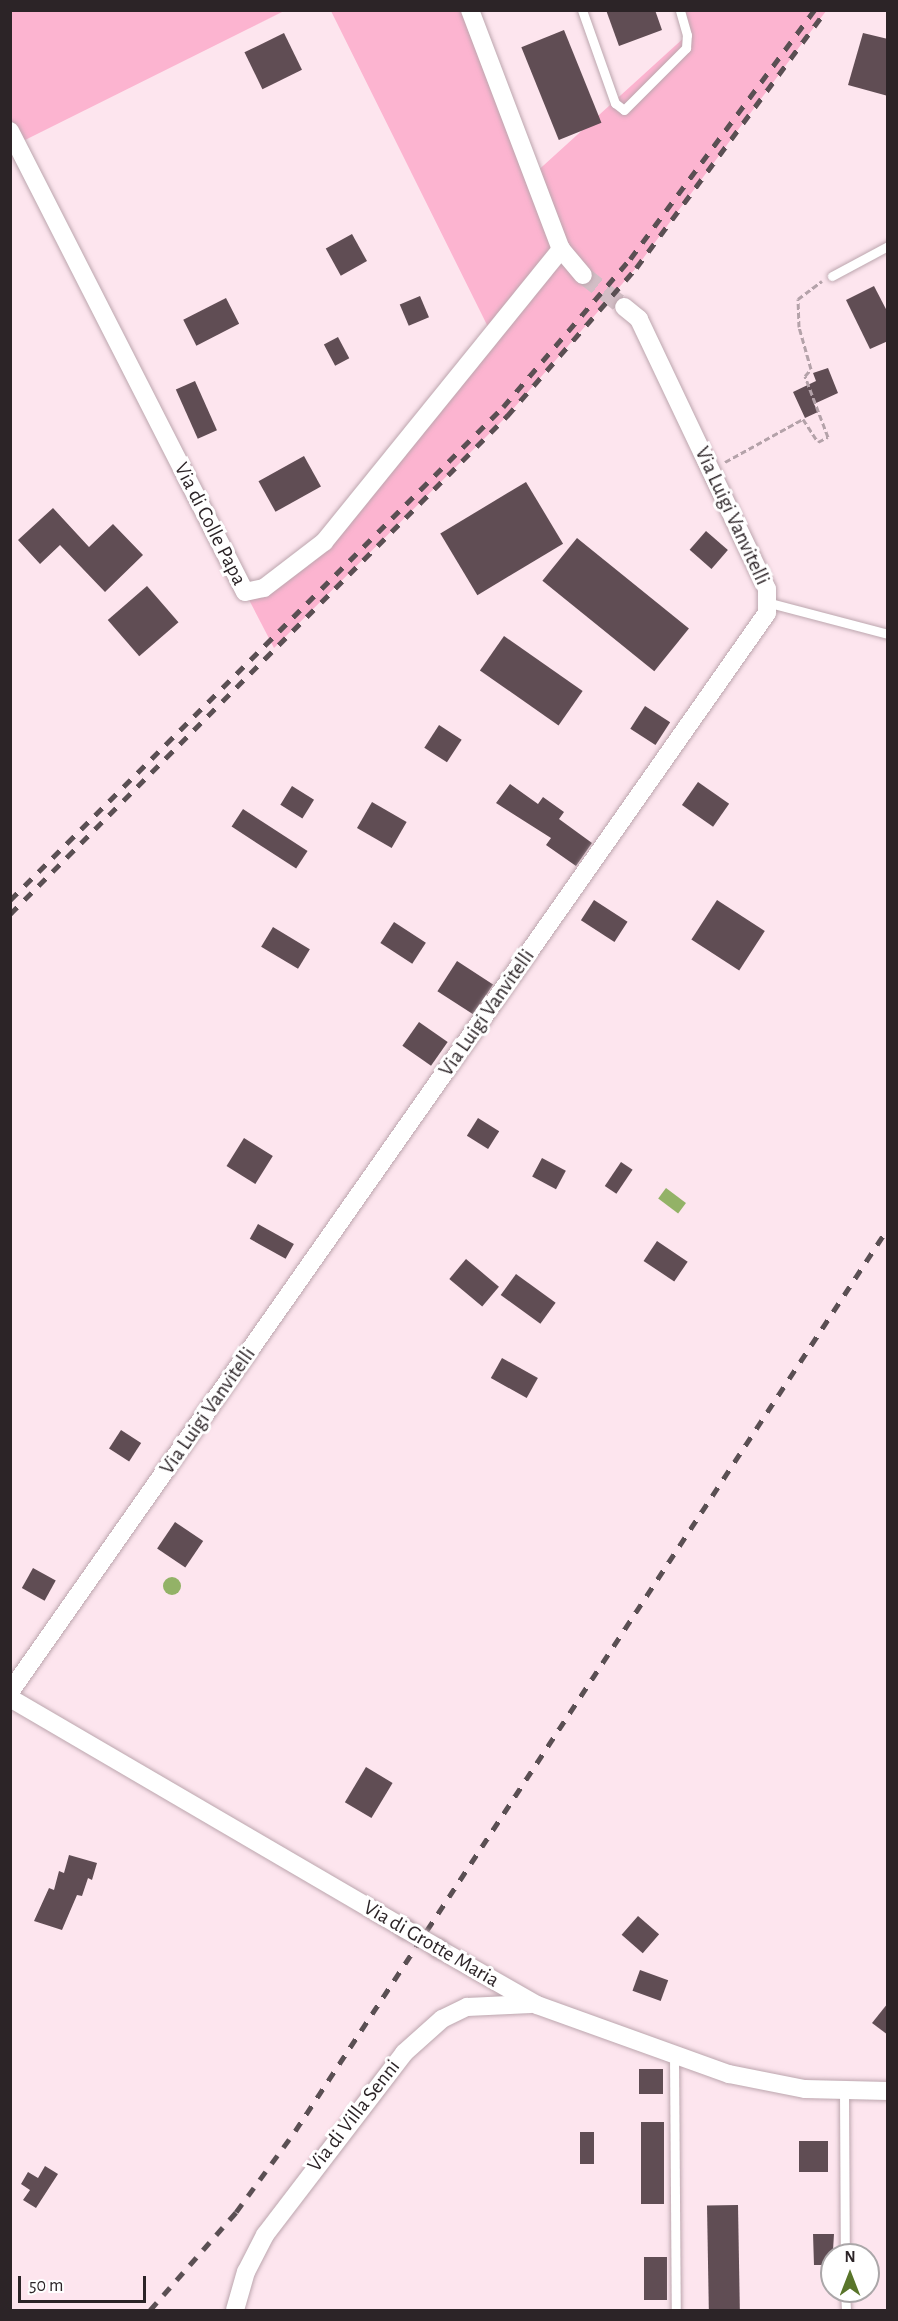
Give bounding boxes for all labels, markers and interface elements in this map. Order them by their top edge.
street label: Via Luigi Vanvitelli [689,443,775,589]
street label: Via di Colle Papa [168,458,252,590]
street label: Via Luigi Vanvitelli [434,945,540,1081]
street label: Via Luigi Vanvitelli [155,1343,261,1479]
street label: Via di Grotte Maria [359,1895,503,1993]
street label: Via di Villa Senni [302,2055,406,2177]
north arrow [820,2243,880,2303]
text: N [844,2249,856,2265]
scale bar [21,2264,148,2302]
text: 50 m [29,2277,63,2295]

